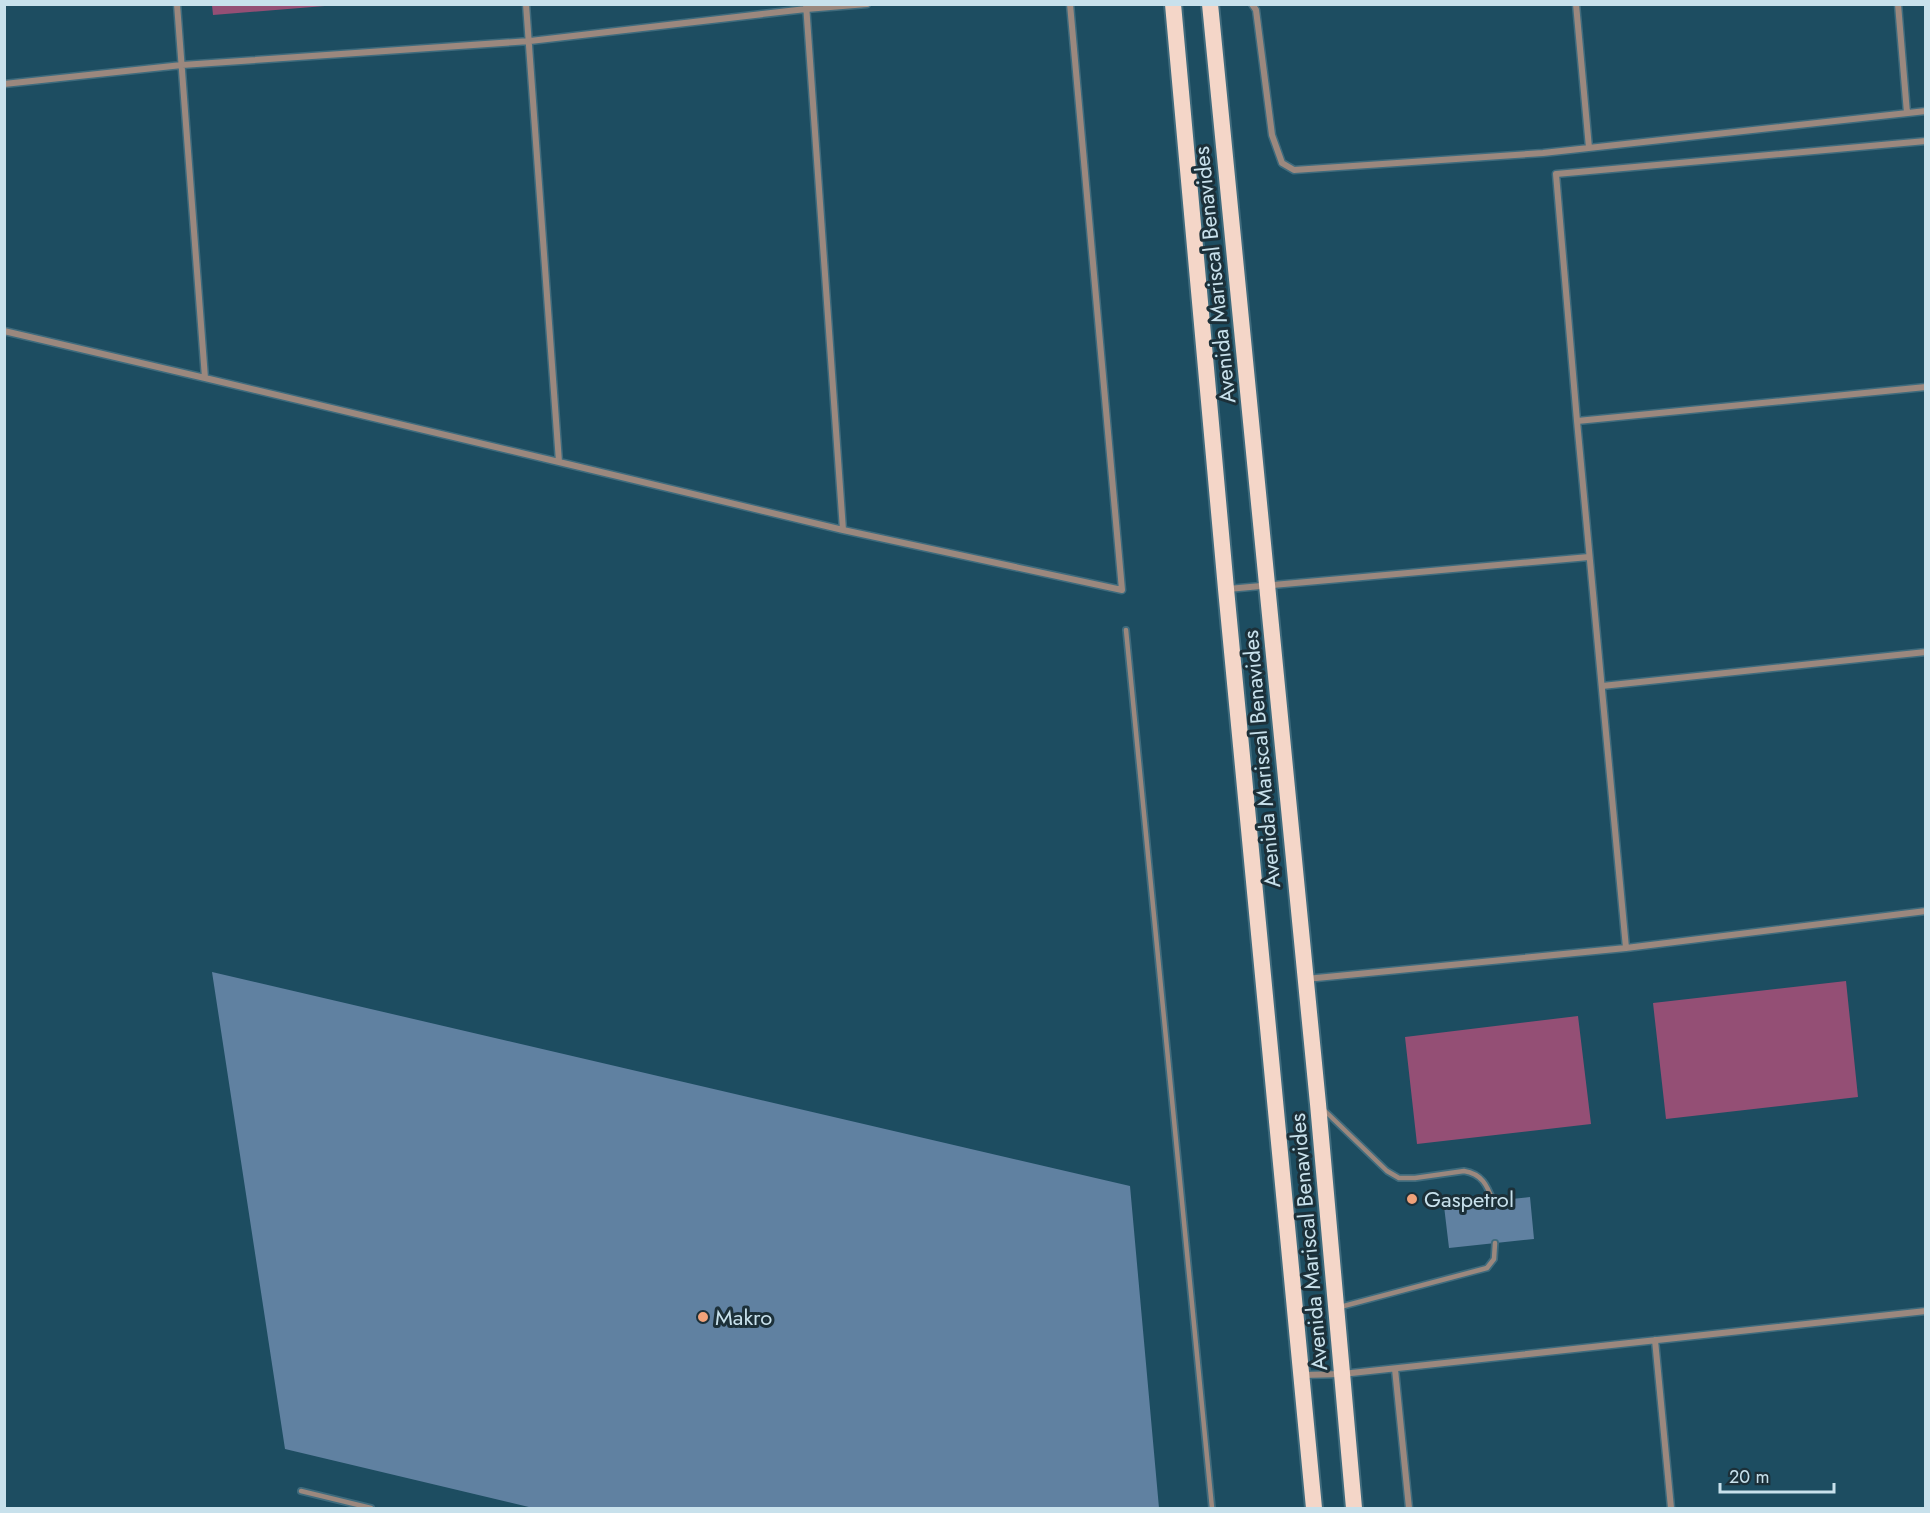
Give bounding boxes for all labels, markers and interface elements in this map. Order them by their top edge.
street label: Avenida Mariscal Benavides [1185,145,1243,405]
street label: Avenida Mariscal Benavides [1234,629,1288,889]
street label: Avenida Mariscal Benavides [1281,1112,1335,1372]
place label: Gaspetrol [1424,1183,1514,1215]
marker: Gaspetrol [1405,1192,1419,1206]
place label: Makro [715,1301,772,1333]
marker: Makro [696,1310,710,1324]
scale bar [1720,1456,1834,1494]
text: 20 m [1729,1464,1769,1490]

